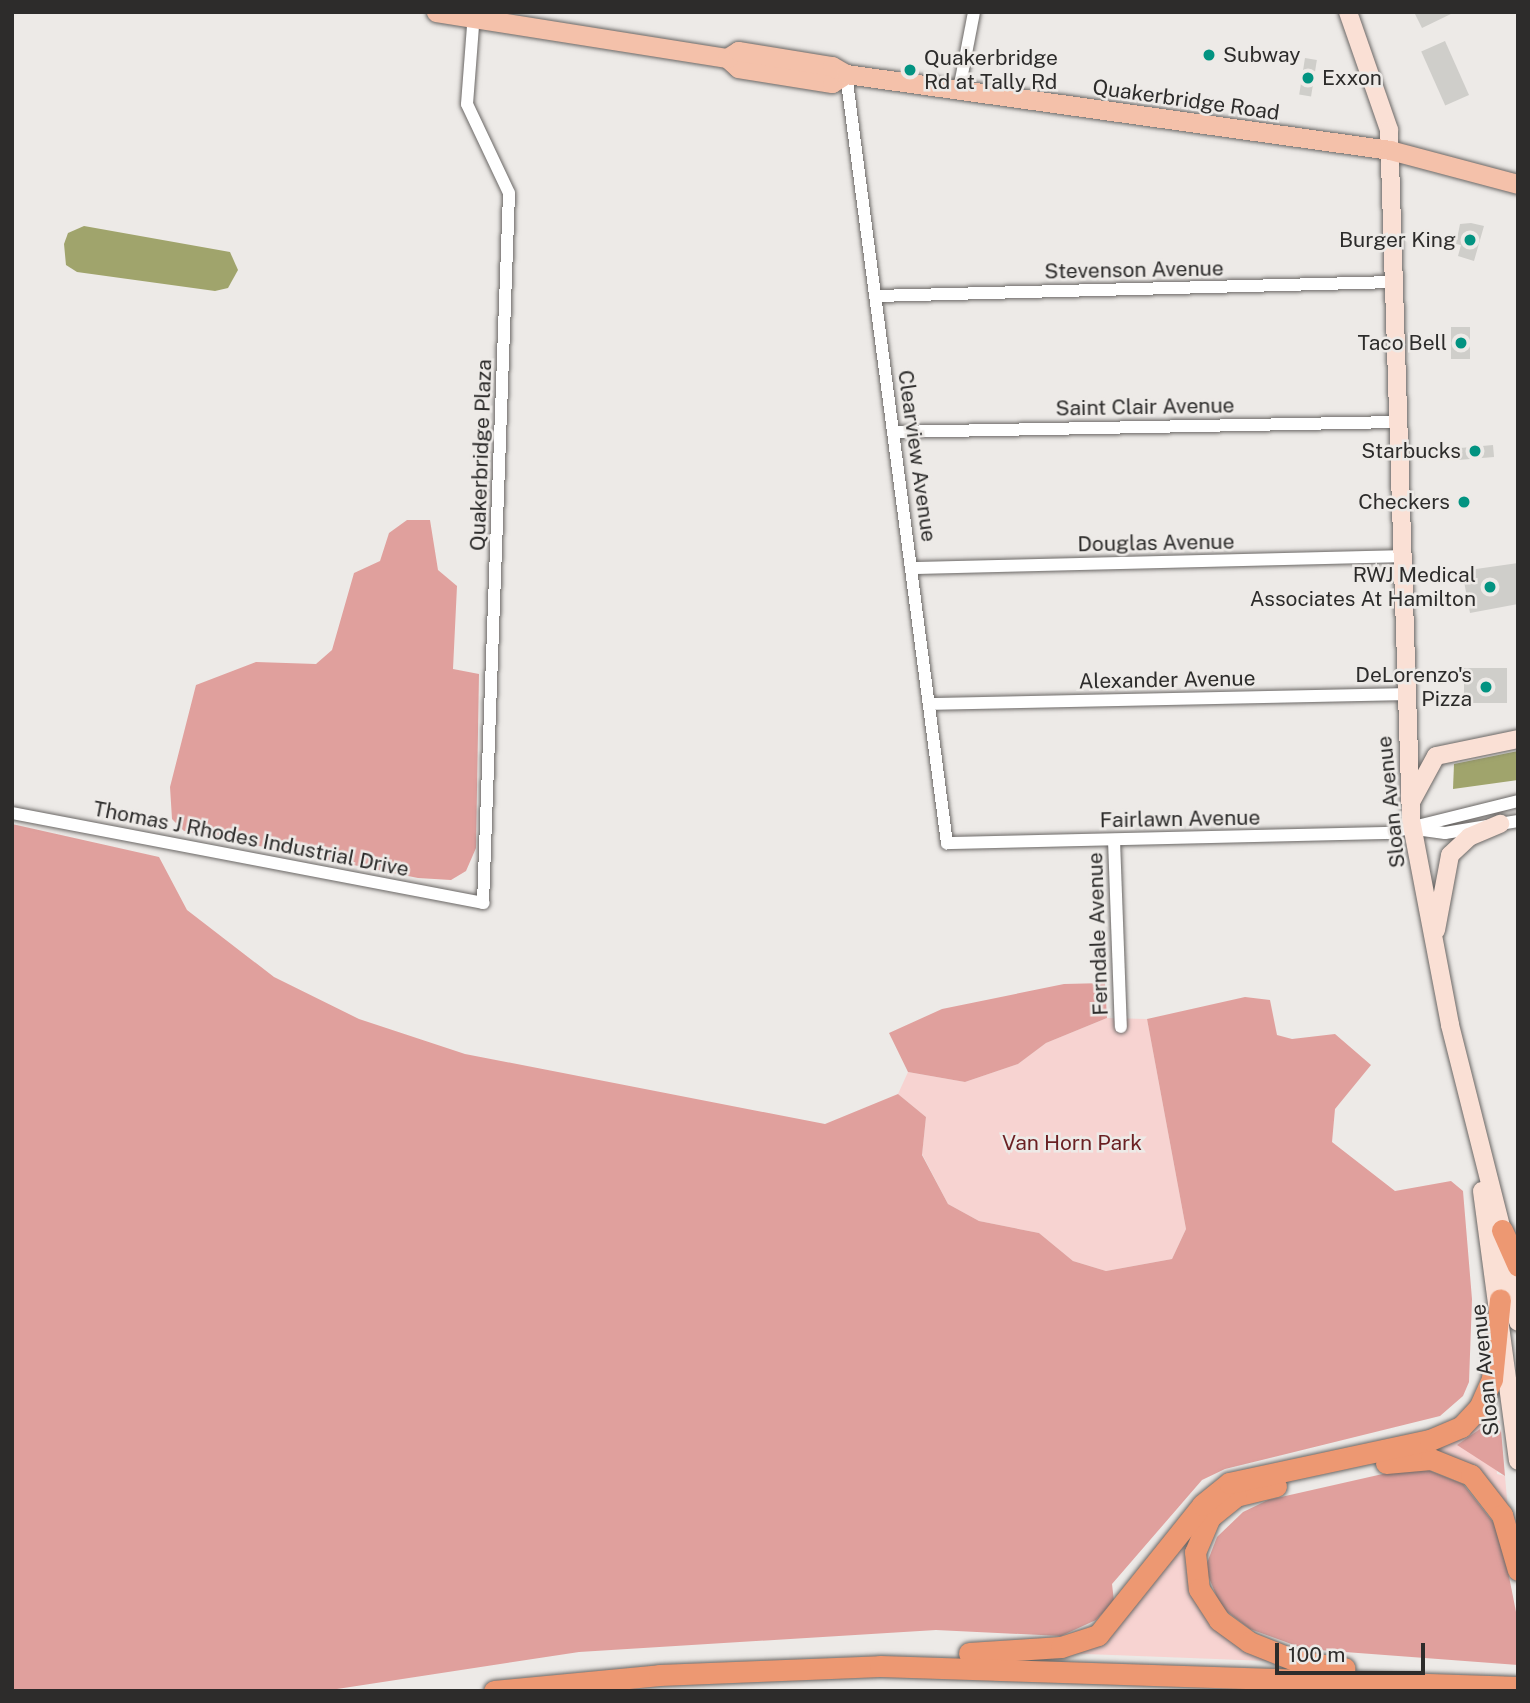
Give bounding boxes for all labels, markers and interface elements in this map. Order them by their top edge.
place label: Subway [1223,42,1300,68]
place label: Quakerbridge Rd at Tally Rd [924,45,1058,95]
marker: Subway [1201,47,1217,63]
marker: Quakerbridge Rd at Tally Rd [902,62,918,78]
place label: Exxon [1322,65,1382,91]
marker: Exxon [1300,70,1316,86]
street label: Quakerbridge Road [1091,74,1281,126]
place label: Burger King [1339,227,1456,253]
marker: Burger King [1462,232,1478,248]
street label: Stevenson Avenue [1044,256,1224,284]
place label: Taco Bell [1357,330,1447,356]
marker: Taco Bell [1453,335,1469,351]
street label: Quakerbridge Plaza [465,359,497,551]
street label: Clearview Avenue [892,368,942,544]
street label: Saint Clair Avenue [1055,393,1235,421]
place label: Starbucks [1361,438,1461,464]
marker: Starbucks [1467,443,1483,459]
place label: Checkers [1358,489,1450,515]
marker: Checkers [1456,494,1472,510]
street label: Douglas Avenue [1077,529,1235,557]
place label: RWJ Medical Associates At Hamilton [1250,562,1476,612]
marker: RWJ Medical Associates At Hamilton [1482,579,1498,595]
place label: DeLorenzo's Pizza [1355,662,1472,712]
street label: Alexander Avenue [1078,666,1256,694]
marker: DeLorenzo's Pizza [1478,679,1494,695]
street label: Sloan Avenue [1372,735,1410,869]
street label: Thomas J Rhodes Industrial Drive [91,796,411,882]
street label: Fairlawn Avenue [1099,805,1261,833]
street label: Ferndale Avenue [1083,852,1113,1016]
park label: Van Horn Park [1002,1130,1142,1156]
street label: Sloan Avenue [1466,1303,1504,1437]
scale bar [1278,1630,1428,1674]
text: 100 m [1288,1642,1345,1667]

